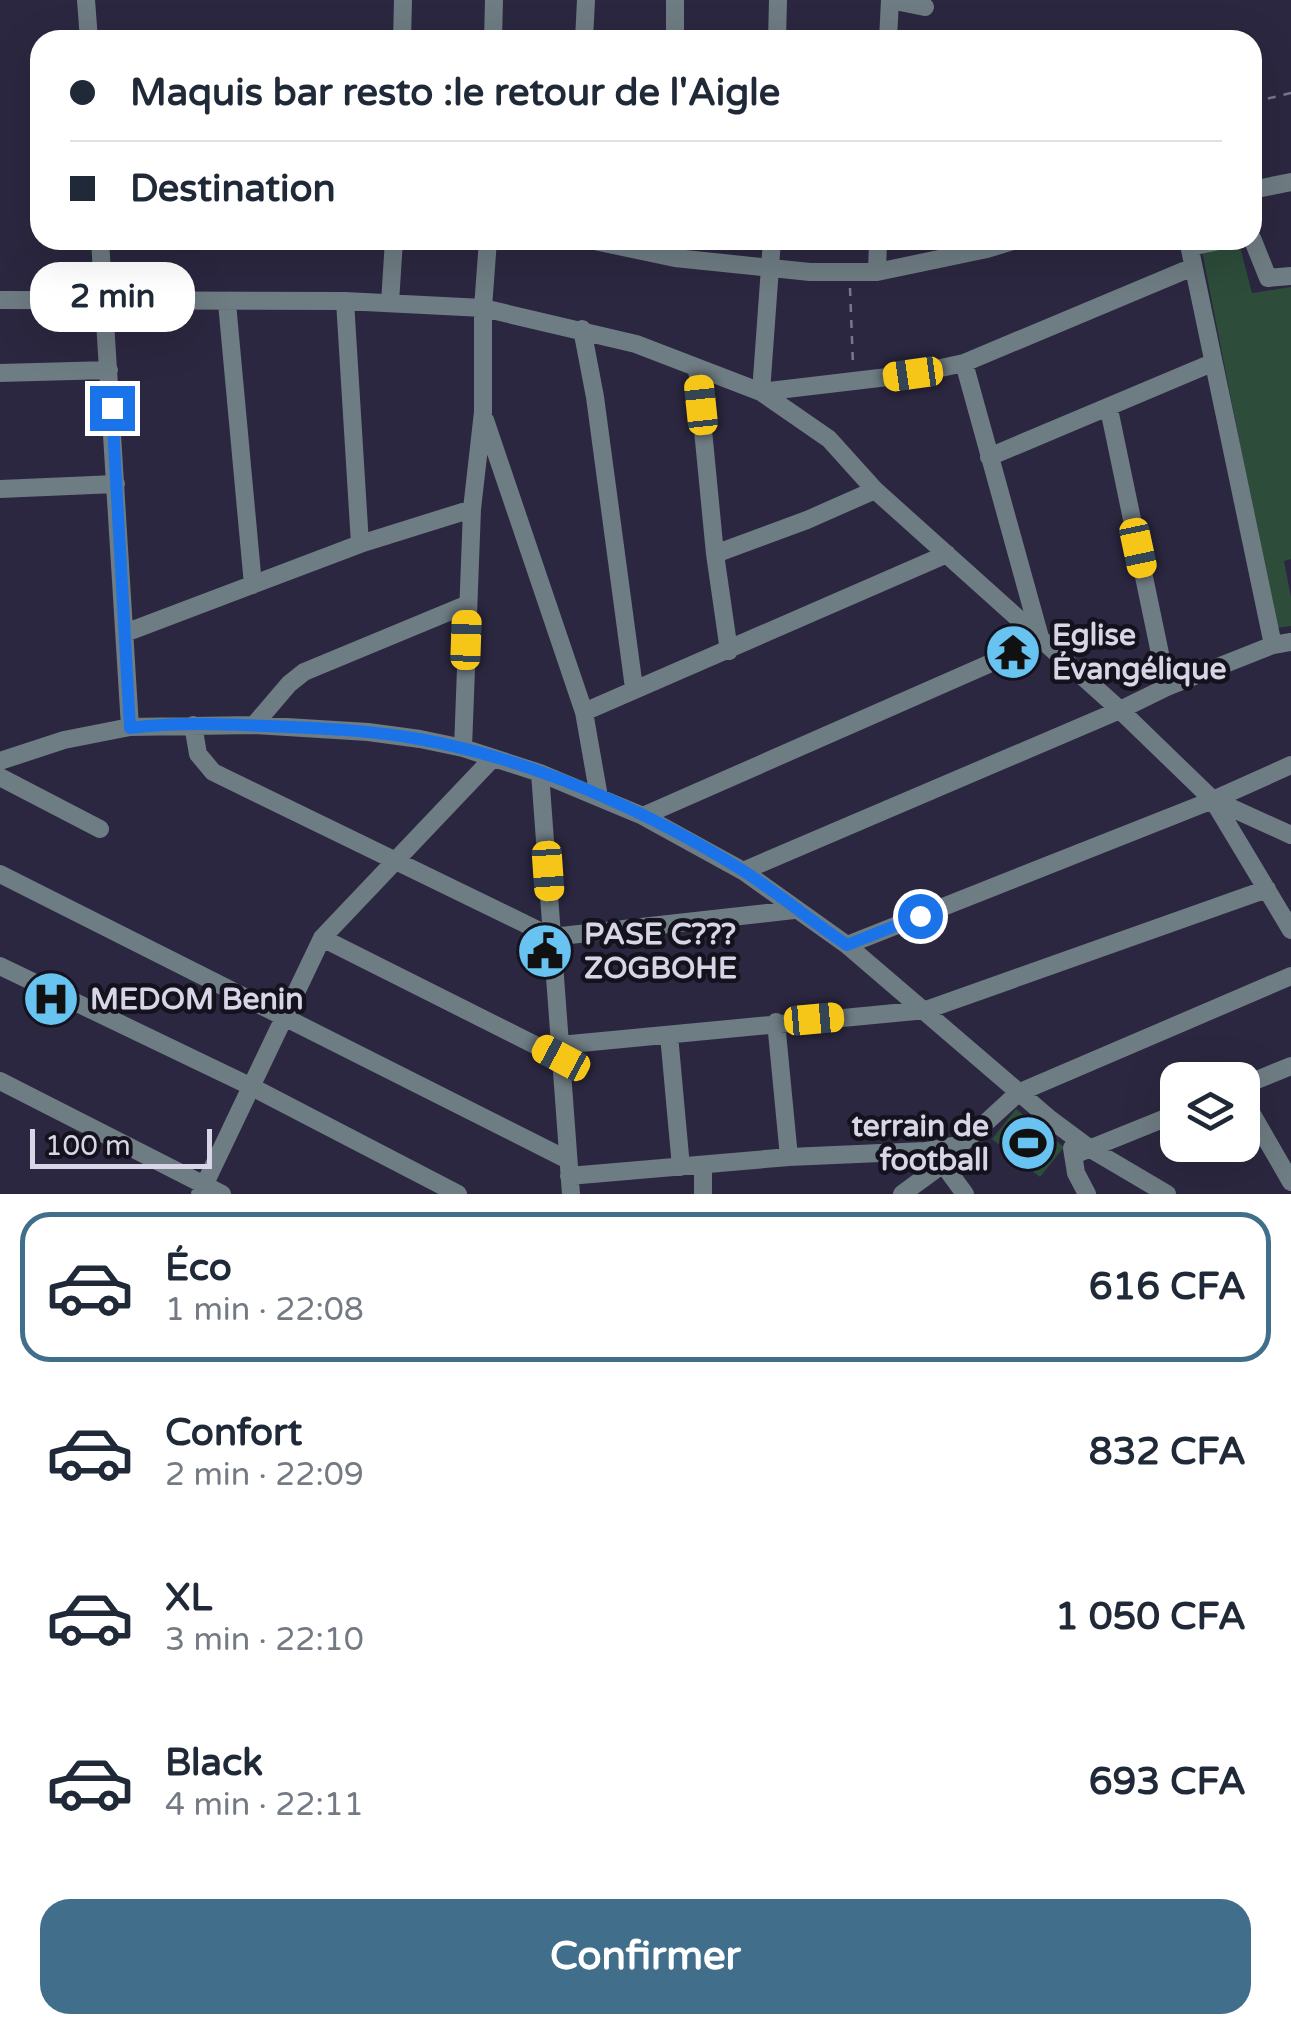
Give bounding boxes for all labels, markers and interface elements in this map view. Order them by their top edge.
text: Maquis bar resto :le retour de l'Aigle [130,70,780,116]
text: Destination [130,166,336,212]
callout: 2 min [29,263,194,333]
text: 2 min [70,278,155,316]
car [881,355,945,393]
car [683,374,719,436]
route end [90,386,135,431]
car [1117,516,1159,580]
car [450,609,482,671]
place label: Eglise Évangélique [1052,617,1227,688]
temple icon: Eglise Évangélique [983,622,1043,682]
car [531,840,565,902]
route start [898,894,943,939]
place label: PASE C??? ZOGBOHE [584,916,737,987]
public building icon: PASE C??? ZOGBOHE [515,921,575,981]
hospital icon: MEDOM Benin [21,969,81,1029]
place label: MEDOM Benin [90,981,303,1018]
car [783,1001,845,1037]
car [527,1031,595,1085]
map controls [1160,1062,1260,1162]
button: layers [1160,1062,1260,1162]
place label: terrain de football [851,1108,989,1179]
sports icon: terrain de football [998,1113,1058,1173]
scale bar [30,1124,212,1168]
text: 100 m [45,1129,131,1163]
icon: car [45,1242,135,1332]
text: Éco [165,1245,232,1291]
text: 616 CFA [1089,1264,1246,1310]
text: 1 min · 22:08 [165,1291,364,1329]
icon: car [45,1407,135,1497]
text: Confort [165,1410,302,1456]
text: 832 CFA [1089,1429,1246,1475]
text: 2 min · 22:09 [165,1456,364,1494]
icon: car [45,1572,135,1662]
text: XL [165,1575,212,1621]
text: 1 050 CFA [1055,1594,1246,1640]
text: 3 min · 22:10 [165,1621,364,1659]
icon: car [45,1737,135,1827]
text: Black [165,1740,263,1786]
text: 693 CFA [1089,1759,1246,1805]
text: 4 min · 22:11 [165,1786,364,1824]
button: Confirmer [40,1899,1251,2014]

